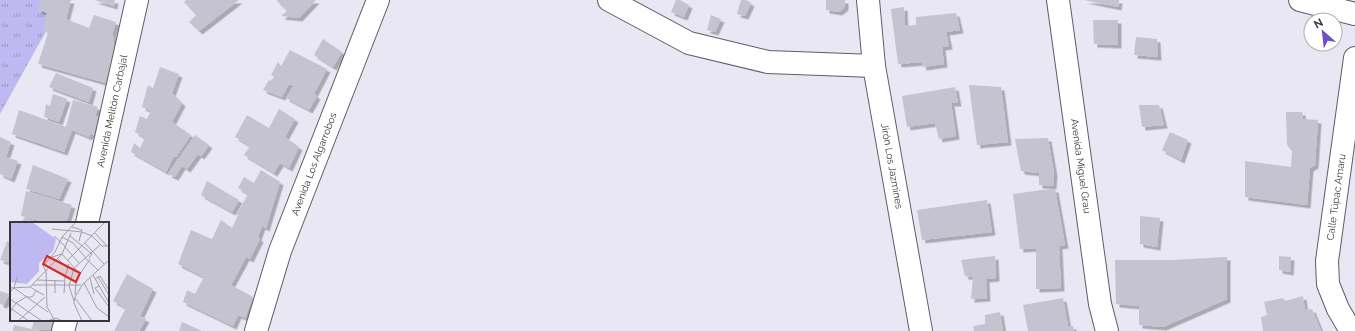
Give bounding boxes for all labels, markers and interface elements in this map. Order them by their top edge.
north arrow [1303,12,1343,52]
text: N [1312,16,1325,31]
street label: Avenida Melitón Carbajal [95,54,129,168]
street label: Avenida Los Algarrobos [289,111,339,217]
street label: Avenida Miguel Grau [1069,118,1093,214]
street label: Jirón Los Jazmines [879,122,905,210]
street label: Calle Túpac Amaru [1324,153,1348,241]
inset map [10,222,109,321]

